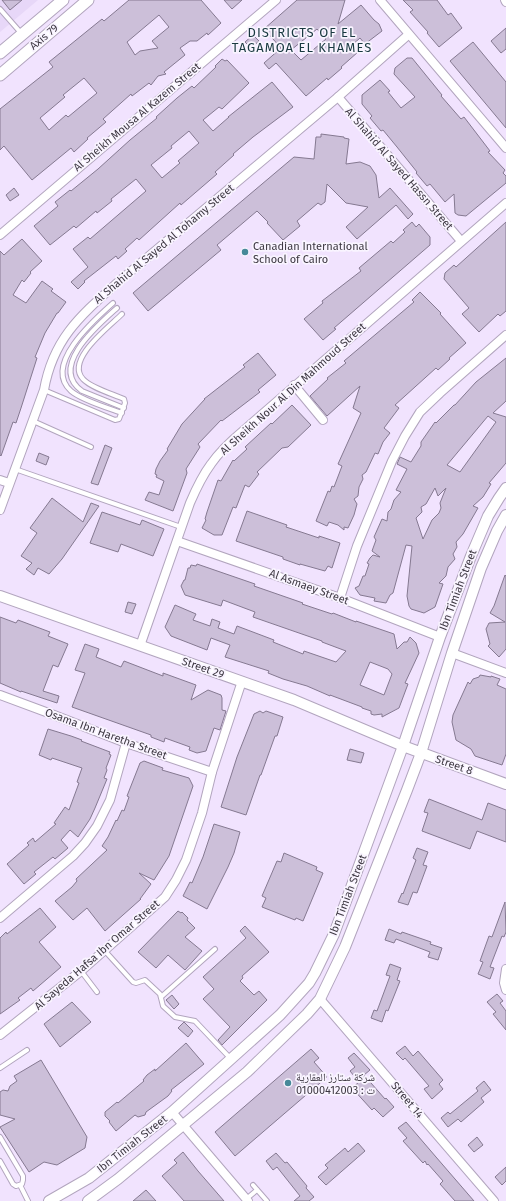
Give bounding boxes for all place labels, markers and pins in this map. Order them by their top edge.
place label: Canadian International School of Cairo [253,240,368,266]
marker: Canadian International School of Cairo [240,247,250,257]
place label: شركة ستارز العقارية ت : 01000412003 [296,1071,375,1097]
marker: شركة ستارز العقارية ت : 01000412003 [283,1078,293,1088]

